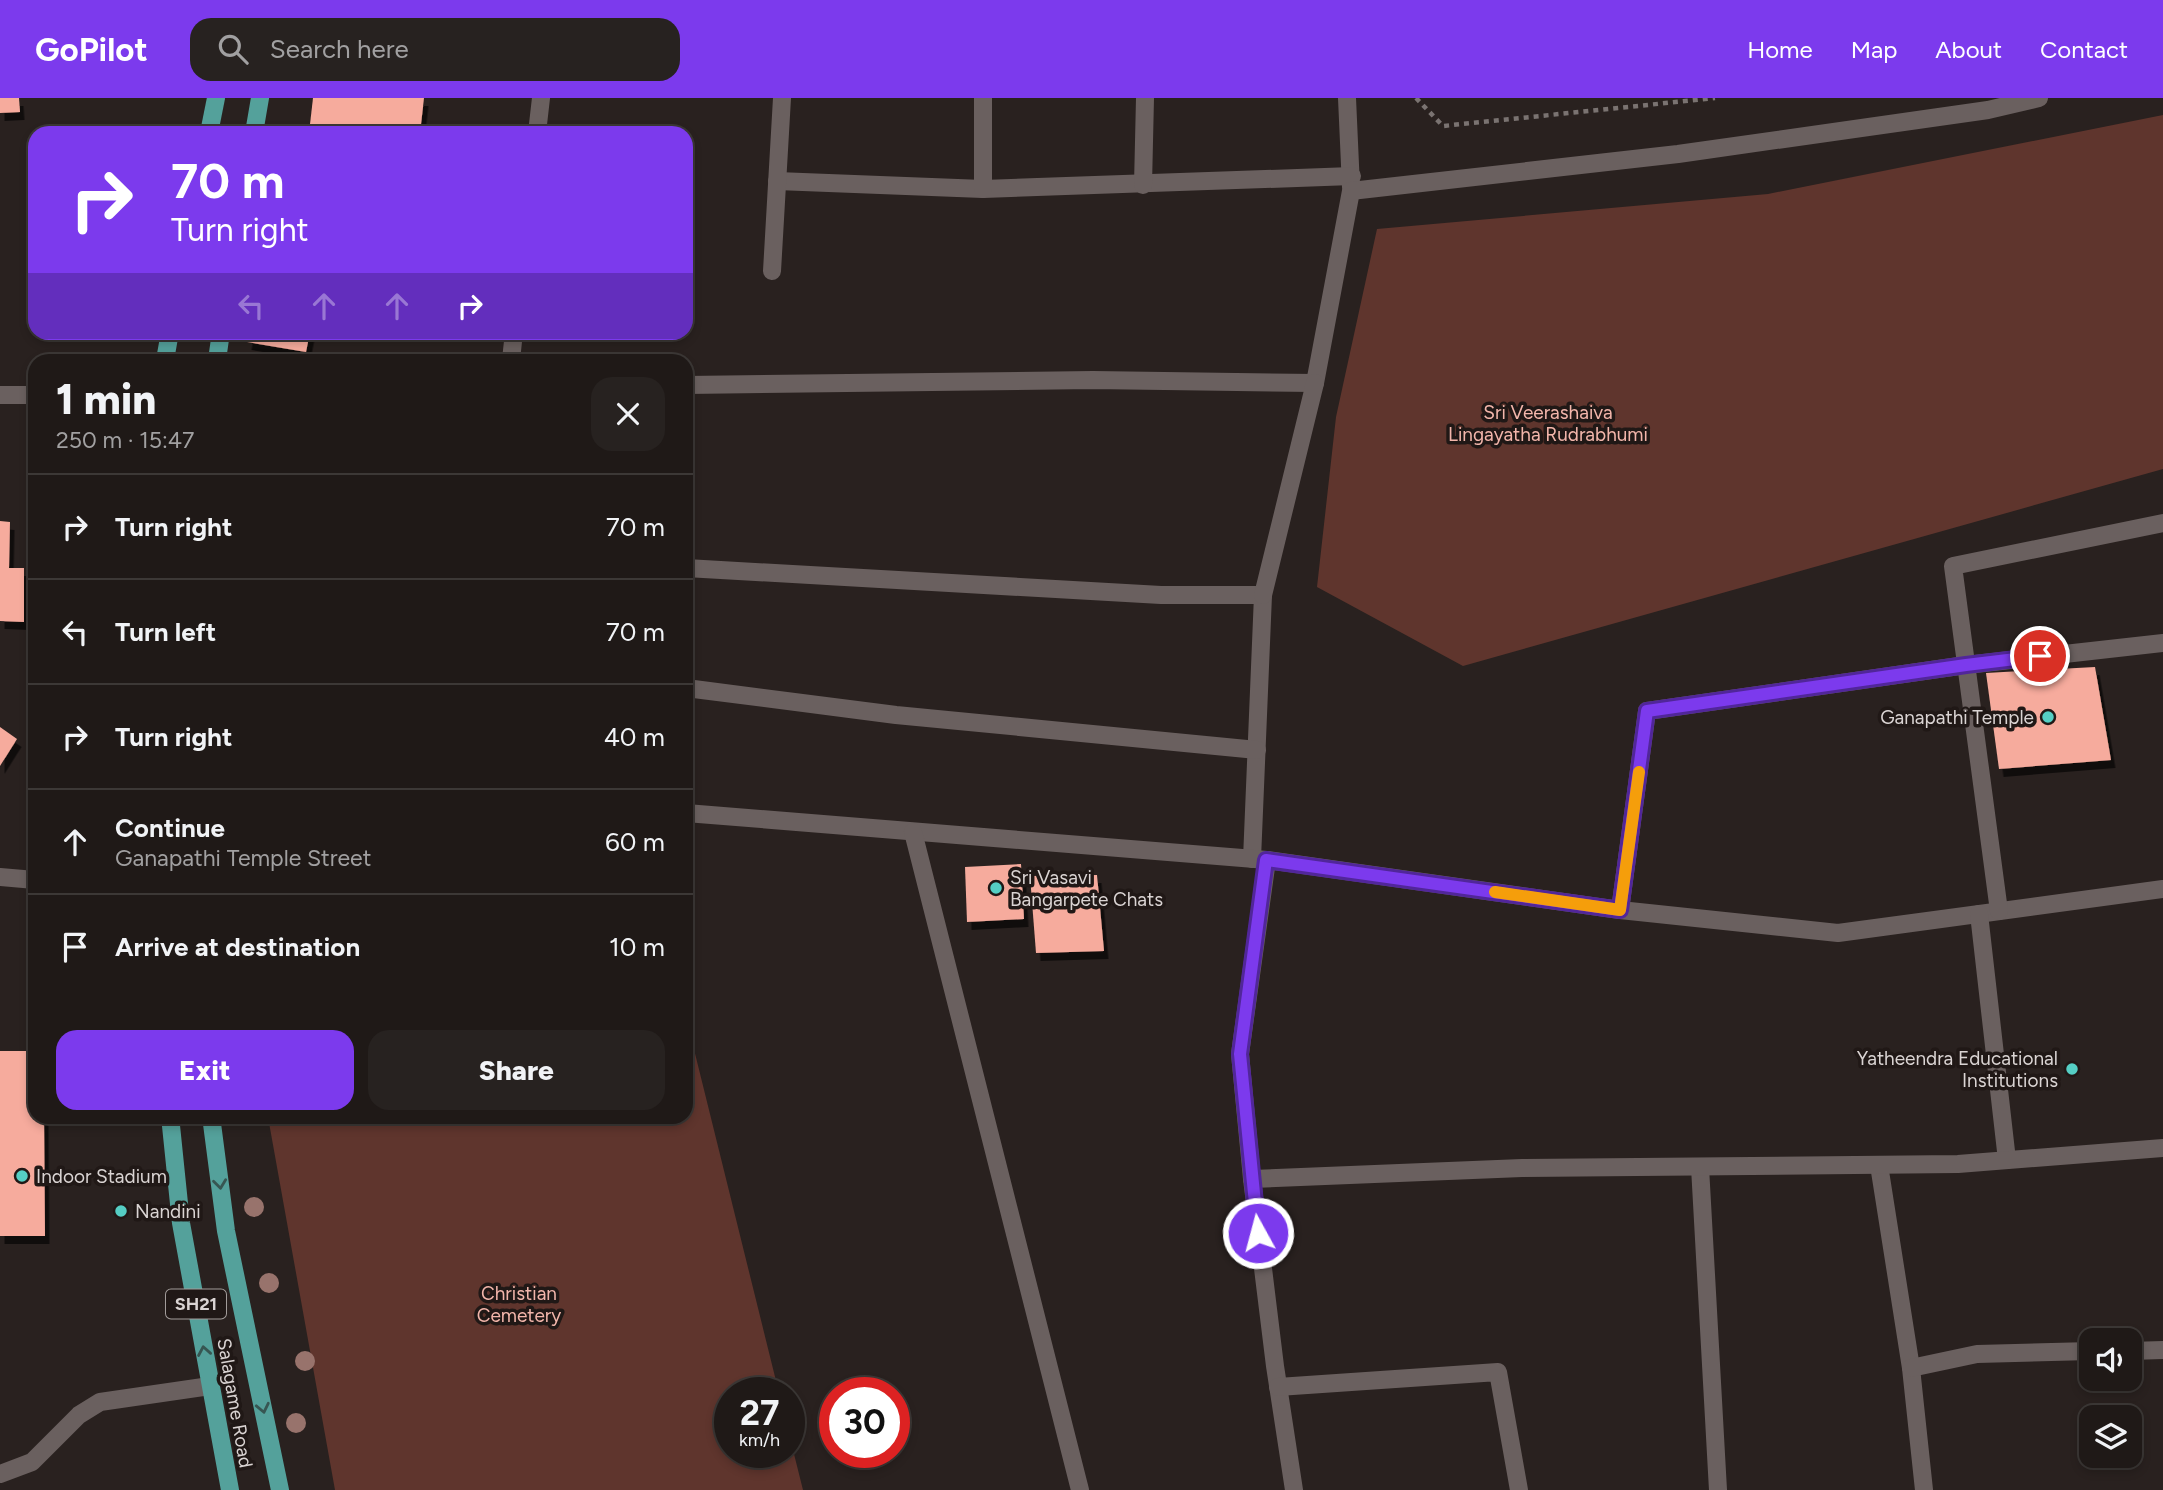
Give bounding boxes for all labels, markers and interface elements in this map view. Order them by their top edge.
search box [190,18,680,81]
text: GoPilot [35,30,148,69]
icon: search [214,30,252,68]
text: Search here [270,33,409,65]
text: Home [1747,35,1813,64]
text: Map [1851,35,1897,64]
text: About [1935,35,2002,64]
text: Contact [2040,35,2128,64]
text: 70 m [171,151,284,210]
icon: right [56,154,147,245]
text: Turn right [171,211,309,249]
icon: left [232,287,270,325]
icon: ahead [305,287,343,325]
icon: ahead [378,287,416,325]
icon: right [451,287,489,325]
text: 1 min [56,374,156,425]
button: close [591,377,665,451]
park label: Sri Veerashaiva Lingayatha Rudrabhumi [1448,401,1648,446]
text: 250 m · 15:47 [56,426,194,454]
icon: right [56,508,94,546]
text: Turn right [115,511,232,543]
text: 70 m [606,511,665,543]
icon: left [56,613,94,651]
text: Turn left [115,616,216,648]
text: 70 m [606,616,665,648]
pin [2010,626,2070,686]
icon: arrive [2021,637,2059,675]
place label: Ganapathi Temple [1880,706,2034,729]
marker: Ganapathi Temple [2040,709,2056,725]
icon: right [56,718,94,756]
text: Turn right [115,721,232,753]
text: 40 m [604,721,665,753]
text: Continue [115,812,225,844]
icon: ahead [56,823,94,861]
text: 60 m [605,826,665,858]
text: Ganapathi Temple Street [115,844,371,872]
place label: Sri Vasavi Bangarpete Chats [1010,866,1163,911]
marker: Sri Vasavi Bangarpete Chats [988,880,1004,896]
icon: arrive [56,928,94,966]
text: Arrive at destination [115,931,360,963]
text: 10 m [609,931,665,963]
button: Exit [56,1030,354,1110]
button: Share [368,1030,665,1110]
place label: Yatheendra Educational Institutions [1857,1047,2058,1092]
marker: Yatheendra Educational Institutions [2064,1061,2080,1077]
place label: Indoor Stadium [36,1165,167,1188]
marker: Indoor Stadium [14,1168,30,1184]
one-way arrow [212,1178,227,1190]
position arrow [1221,1196,1295,1270]
place label: Nandini [135,1200,201,1223]
marker: Nandini [113,1203,129,1219]
park label: Christian Cemetery [477,1282,561,1327]
road number: SH21 [166,1289,226,1318]
map controls [2079,1328,2142,1468]
button: sound [2079,1328,2142,1391]
street label: Salagame Road [212,1336,258,1470]
one-way arrow [197,1345,212,1357]
speed limit sign: 30 [819,1377,910,1468]
text: 27 [740,1392,779,1434]
one-way arrow [254,1402,269,1414]
button: layers [2079,1405,2142,1468]
text: km/h [739,1429,780,1451]

